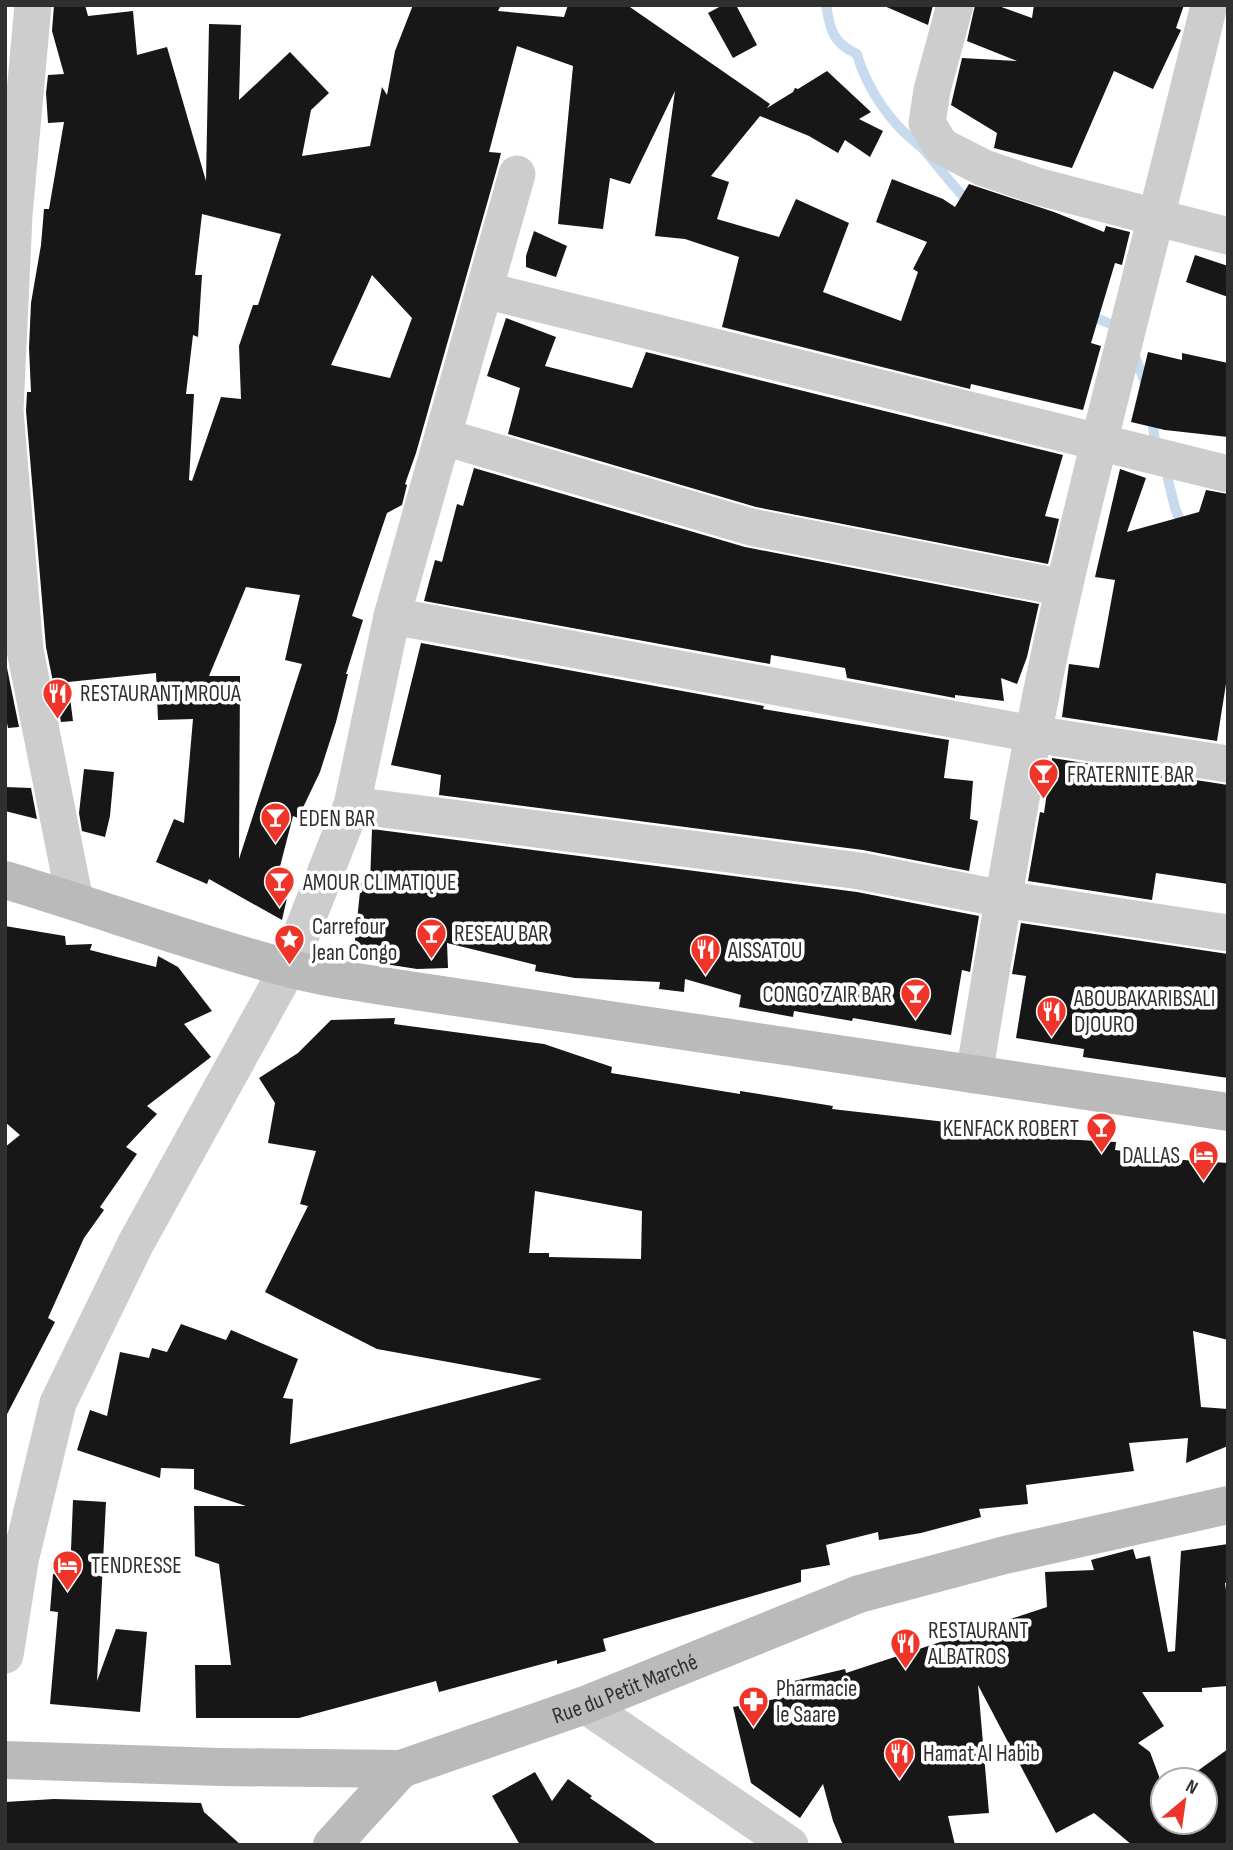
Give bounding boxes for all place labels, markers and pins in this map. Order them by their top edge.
restaurant icon: RESTAURANT MROUA [40,676,74,720]
place label: RESTAURANT MROUA [80,680,241,708]
bar icon: FRATERNITE BAR [1027,757,1061,801]
place label: FRATERNITE BAR [1067,761,1195,789]
bar icon: EDEN BAR [259,801,293,845]
place label: EDEN BAR [299,805,376,833]
bar icon: AMOUR CLIMATIQUE [263,865,297,909]
place label: AMOUR CLIMATIQUE [302,869,457,897]
place label: Carrefour Jean Congo [311,913,397,967]
bar icon: RESEAU BAR [414,916,448,960]
place label: RESEAU BAR [454,920,549,948]
place icon: Carrefour Jean Congo [272,922,306,966]
restaurant icon: AISSATOU [688,933,722,977]
place label: AISSATOU [727,937,802,965]
bar icon: CONGO ZAIR BAR [898,977,932,1021]
place label: CONGO ZAIR BAR [762,981,892,1009]
place label: ABOUBAKARIBSALI DJOURO [1073,985,1216,1039]
restaurant icon: ABOUBAKARIBSALI DJOURO [1034,994,1068,1038]
bar icon: KENFACK ROBERT [1085,1111,1119,1155]
place label: KENFACK ROBERT [943,1115,1079,1143]
hotel icon: DALLAS [1186,1138,1220,1182]
place label: DALLAS [1122,1142,1180,1170]
hotel icon: TENDRESSE [51,1548,85,1592]
place label: TENDRESSE [91,1552,182,1580]
place label: RESTAURANT ALBATROS [927,1617,1029,1671]
restaurant icon: RESTAURANT ALBATROS [888,1626,922,1670]
place label: Pharmacie le Saare [776,1675,857,1729]
pharmacy icon: Pharmacie le Saare [736,1684,770,1728]
restaurant icon: Hamat Al Habib [883,1736,917,1780]
place label: Hamat Al Habib [923,1740,1040,1768]

